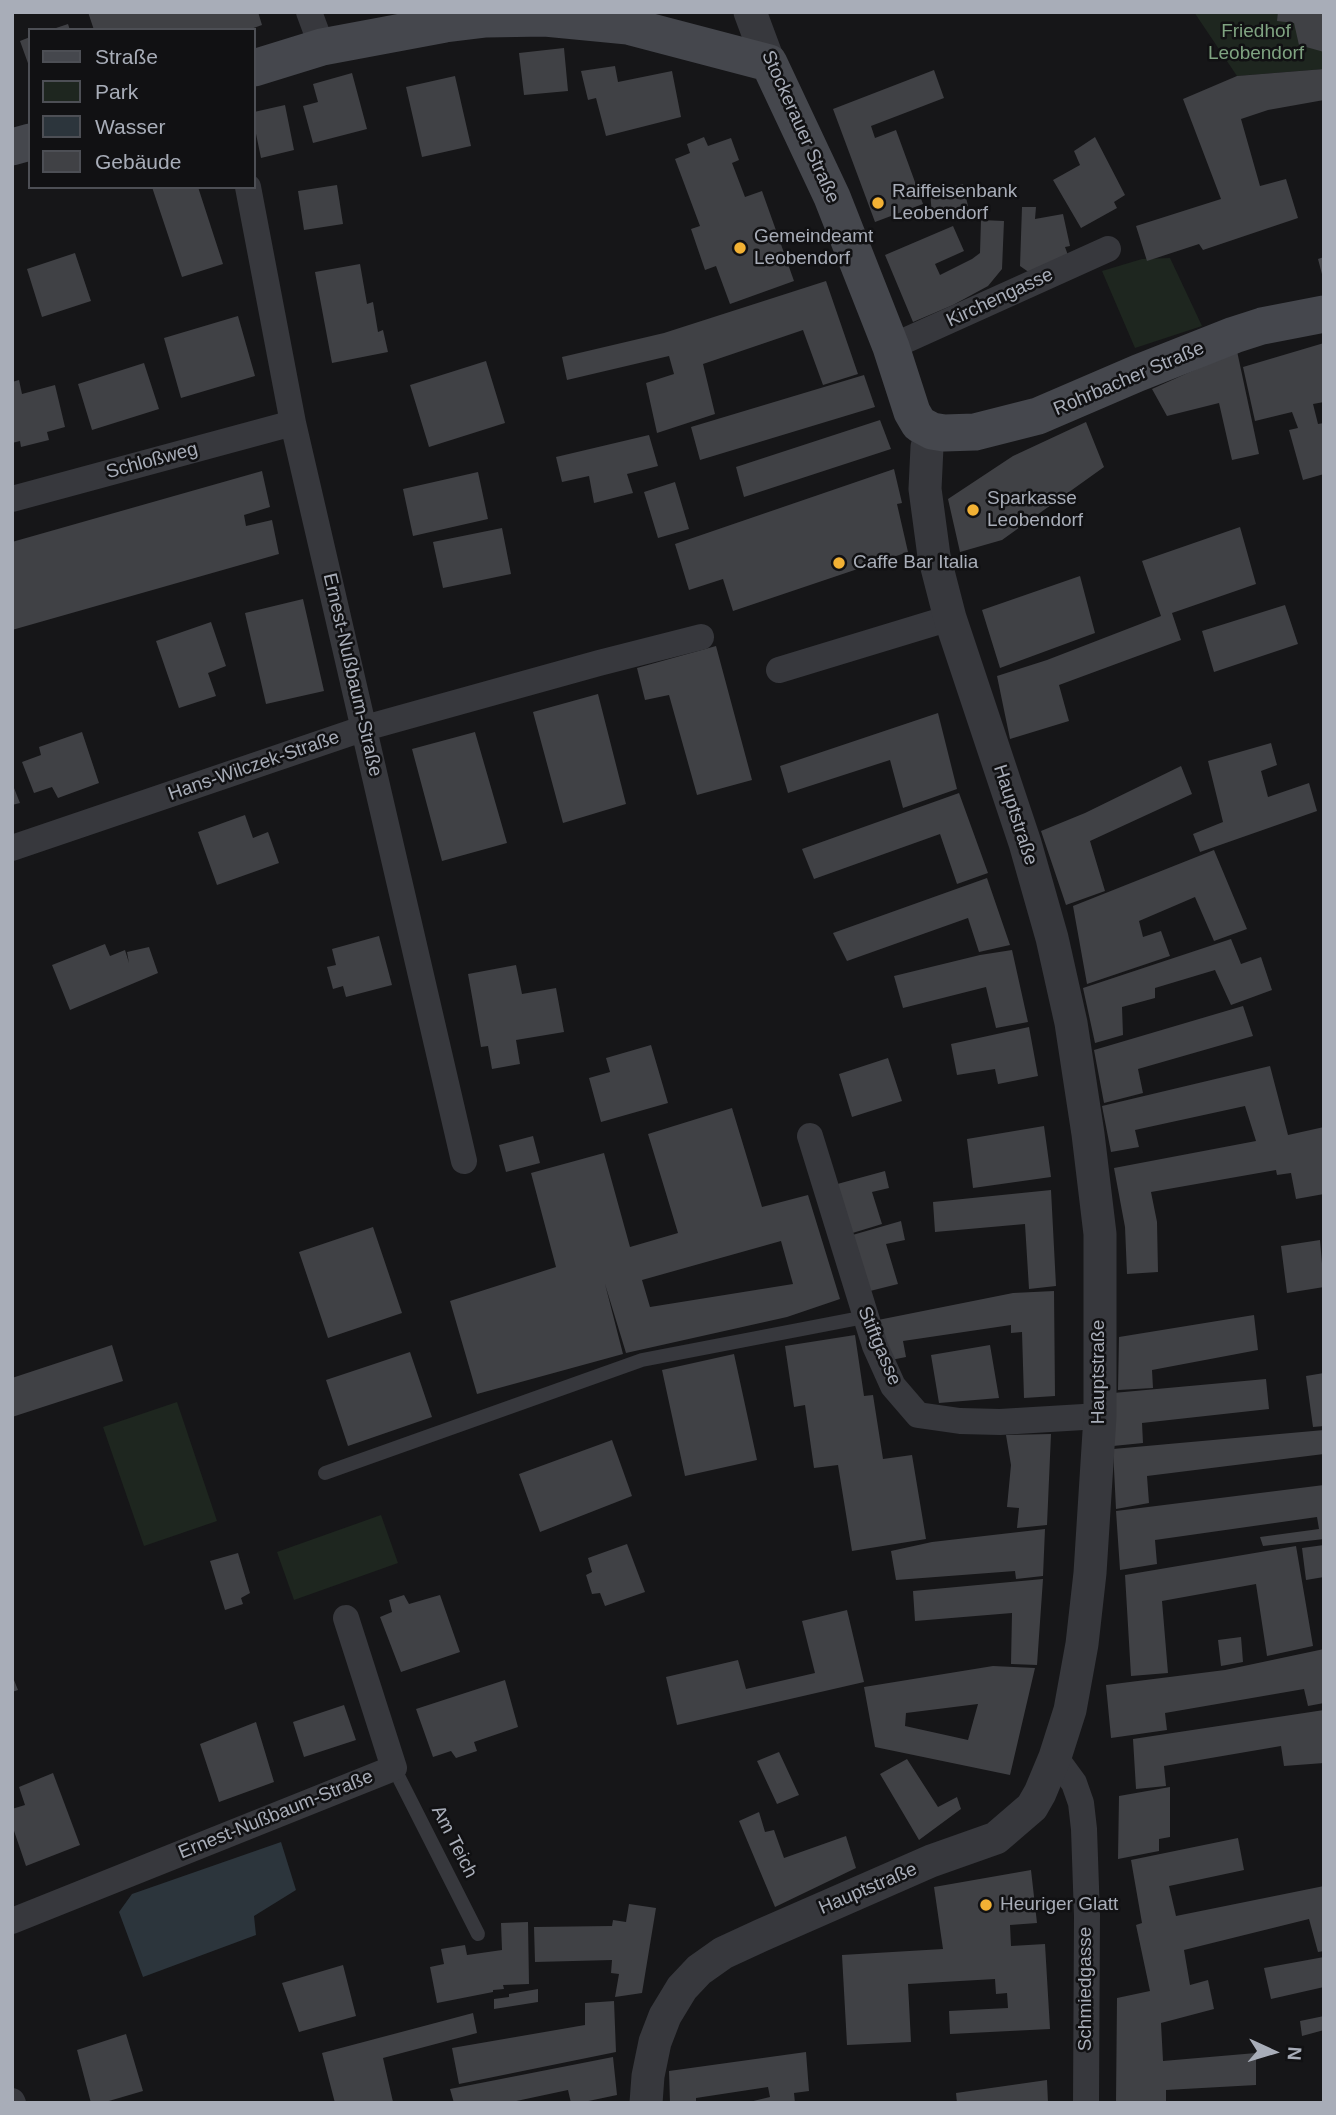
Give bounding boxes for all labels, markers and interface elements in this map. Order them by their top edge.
park label: Friedhof Leobendorf [1208,21,1304,65]
legend [28,28,256,189]
text: Straße [95,45,158,68]
street label: Stockerauer Straße [756,47,844,207]
text: Park [95,80,138,103]
text: Wasser [95,115,165,138]
text: Gebäude [95,150,181,173]
place label: Raiffeisenbank Leobendorf [892,181,1017,225]
marker: Raiffeisenbank Leobendorf [870,195,886,211]
place label: Gemeindeamt Leobendorf [754,226,873,270]
marker: Gemeindeamt Leobendorf [732,240,748,256]
street label: Kirchengasse [943,263,1057,333]
street label: Rohrbacher Straße [1050,337,1208,421]
street label: Schloßweg [104,438,200,484]
place label: Sparkasse Leobendorf [987,488,1083,532]
marker: Sparkasse Leobendorf [965,502,981,518]
place label: Caffe Bar Italia [853,552,978,574]
marker: Caffe Bar Italia [831,555,847,571]
street label: Ernest-Nußbaum-Straße [317,571,387,779]
street label: Hans-Wilczek-Straße [165,726,343,806]
street label: Hauptstraße [988,762,1042,868]
street label: Stiftgasse [852,1303,906,1389]
street label: Hauptstraße [1088,1320,1110,1424]
street label: Ernest-Nußbaum-Straße [175,1765,377,1865]
street label: Am Teich [426,1802,482,1882]
street label: Hauptstraße [815,1858,921,1920]
place label: Heuriger Glatt [1000,1894,1118,1916]
marker: Heuriger Glatt [978,1897,994,1913]
street label: Schmiedgasse [1075,1927,1097,2051]
north arrow [1238,2017,1308,2087]
text: N [1283,2046,1305,2061]

